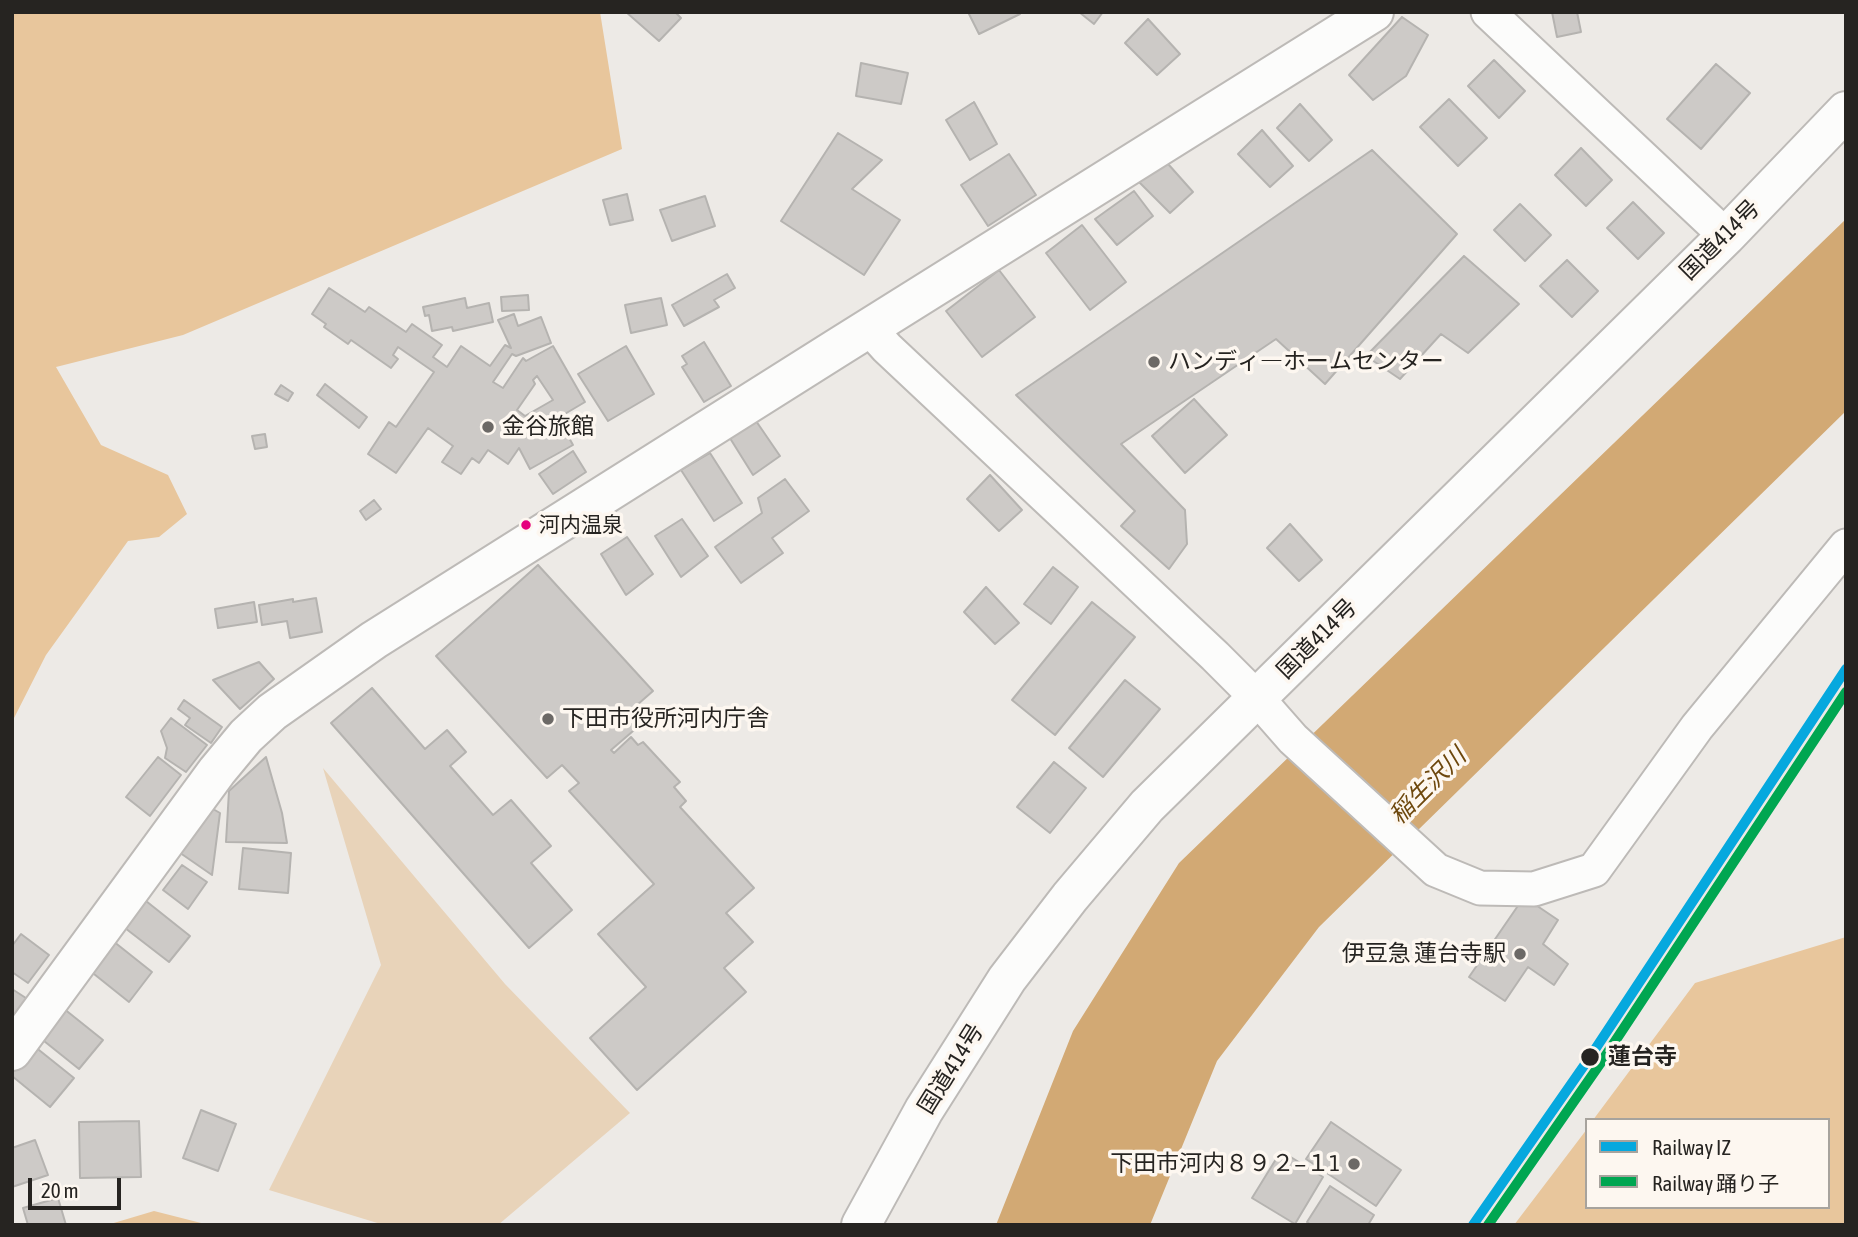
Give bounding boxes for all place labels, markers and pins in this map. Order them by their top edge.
place label: ハンディ―ホームセンター [1168,348,1444,376]
marker: ハンディ―ホームセンター [1146,354,1162,370]
place label: 金谷旅館 [502,413,594,441]
marker: 金谷旅館 [480,419,496,435]
place label: 河内温泉 [539,512,623,538]
marker: 河内温泉 [519,518,533,532]
place label: 下田市役所河内庁舎 [562,705,769,733]
marker: 下田市役所河内庁舎 [540,711,556,727]
place label: 伊豆急 蓮台寺駅 [1342,940,1506,968]
marker: 伊豆急 蓮台寺駅 [1512,946,1528,962]
place label: 蓮台寺 [1608,1043,1677,1071]
marker: 蓮台寺 [1579,1046,1601,1068]
place label: 下田市河内８９２−１1 [1110,1150,1340,1178]
marker: 下田市河内８９２−１1 [1346,1156,1362,1172]

